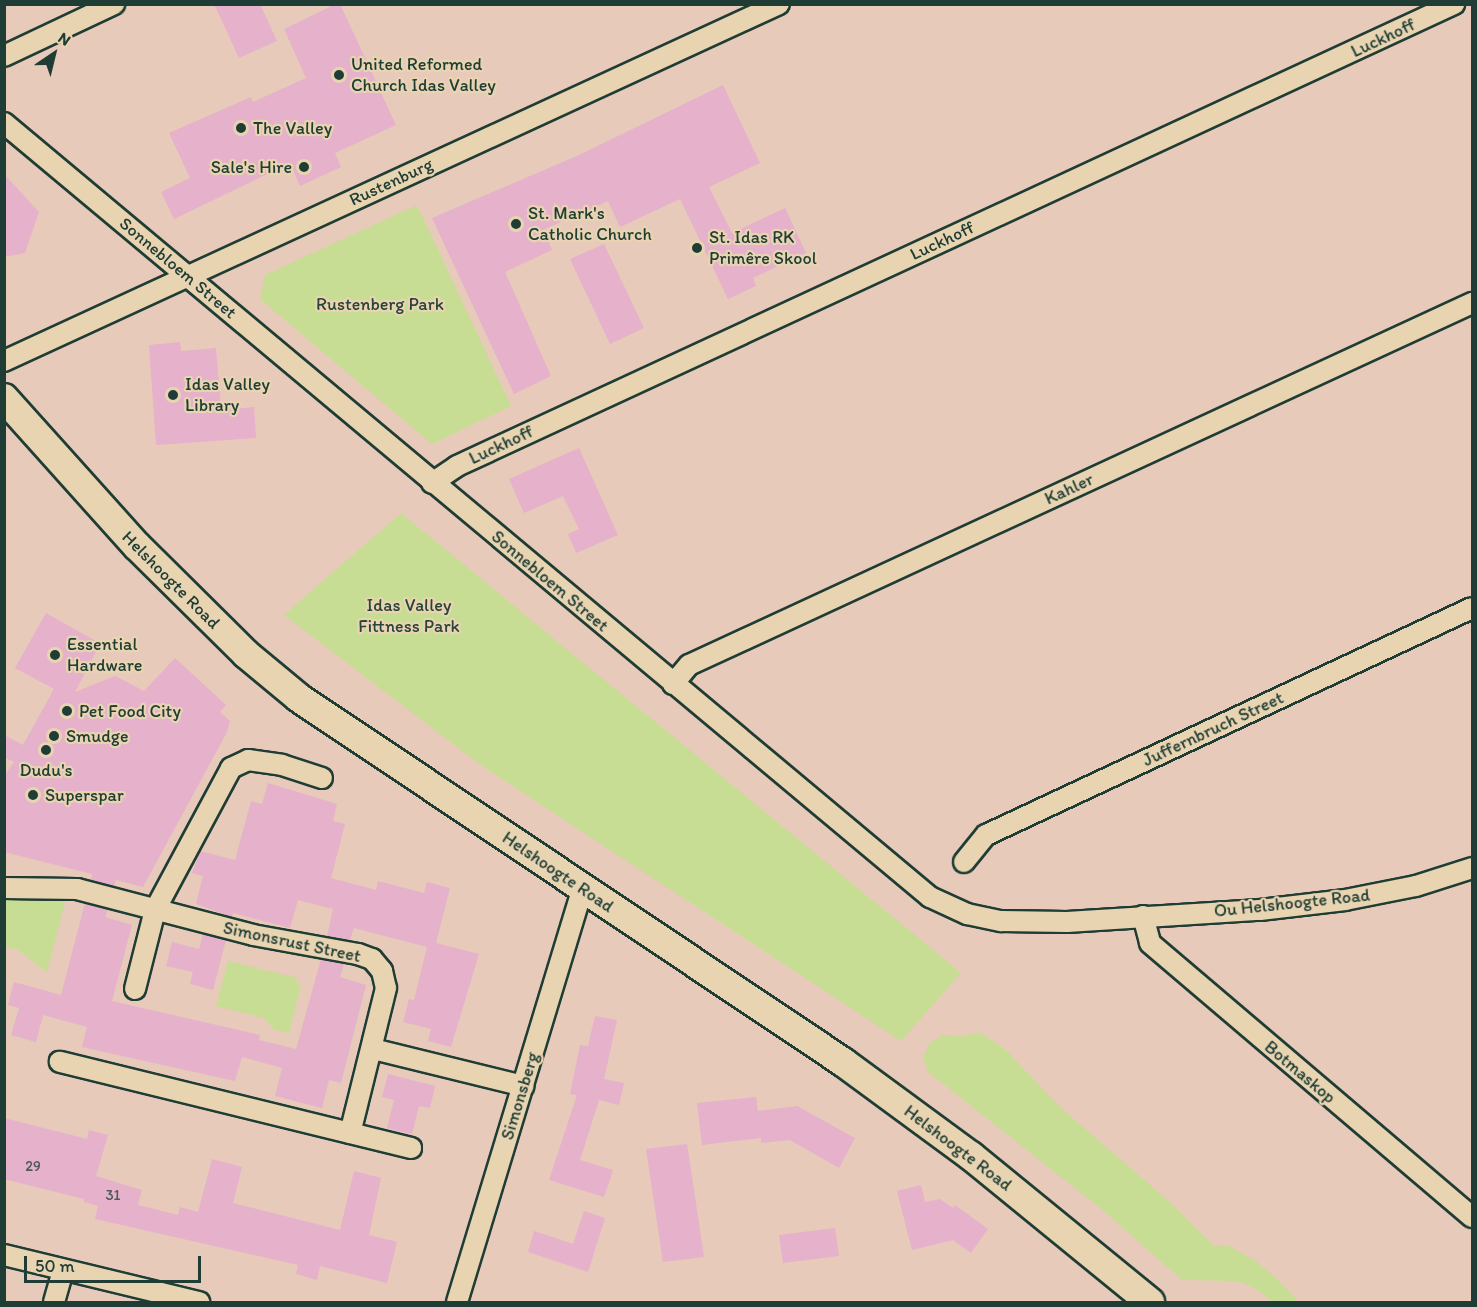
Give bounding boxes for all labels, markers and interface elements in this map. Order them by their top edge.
street label: Luckhoff [1347,14,1419,62]
north arrow [24,24,84,84]
text: N [55,28,74,50]
place label: United Reformed Church Idas Valley [351,54,496,97]
marker: United Reformed Church Idas Valley [332,68,346,82]
place label: The Valley [253,117,332,139]
marker: The Valley [234,121,248,135]
street label: Rustenburg [346,153,436,211]
place label: Sale's Hire [211,156,292,178]
marker: Sale's Hire [297,160,311,174]
place label: St. Mark's Catholic Church [528,203,652,246]
street label: Sonnebloem Street [115,213,241,323]
marker: St. Mark's Catholic Church [509,217,523,231]
street label: Luckhoff [906,217,978,265]
place label: St. Idas RK Primêre Skool [709,227,817,270]
marker: St. Idas RK Primêre Skool [690,241,704,255]
park label: Rustenberg Park [316,293,444,315]
place label: Idas Valley Library [185,374,270,416]
marker: Idas Valley Library [166,388,180,402]
street label: Luckhoff [465,421,537,469]
street label: Kahler [1041,468,1097,510]
street label: Sonnebloem Street [487,526,613,636]
street label: Helshoogte Road [118,527,224,633]
park label: Idas Valley Fittness Park [359,595,459,638]
place label: Essential Hardware [67,634,143,676]
marker: Essential Hardware [48,648,62,662]
street label: Juffernbruch Street [1139,687,1287,771]
place label: Pet Food City [79,700,181,722]
marker: Pet Food City [60,704,74,718]
place label: Smudge [66,725,129,747]
marker: Smudge [47,729,61,743]
marker: Dudu's [39,743,53,757]
place label: Dudu's [19,759,73,781]
place label: Superspar [45,784,124,806]
marker: Superspar [26,788,40,802]
street label: Helshoogte Road [498,827,618,917]
street label: Ou Helshoogte Road [1213,884,1371,922]
street label: Simonsrust Street [221,917,363,967]
street label: Botmaskop [1260,1036,1340,1108]
street label: Simonsberg [496,1049,544,1143]
street label: Helshoogte Road [900,1100,1016,1196]
house number: 29 [25,1158,41,1176]
house number: 31 [105,1187,121,1205]
scale bar [27,1244,204,1282]
text: 50 m [35,1255,75,1277]

